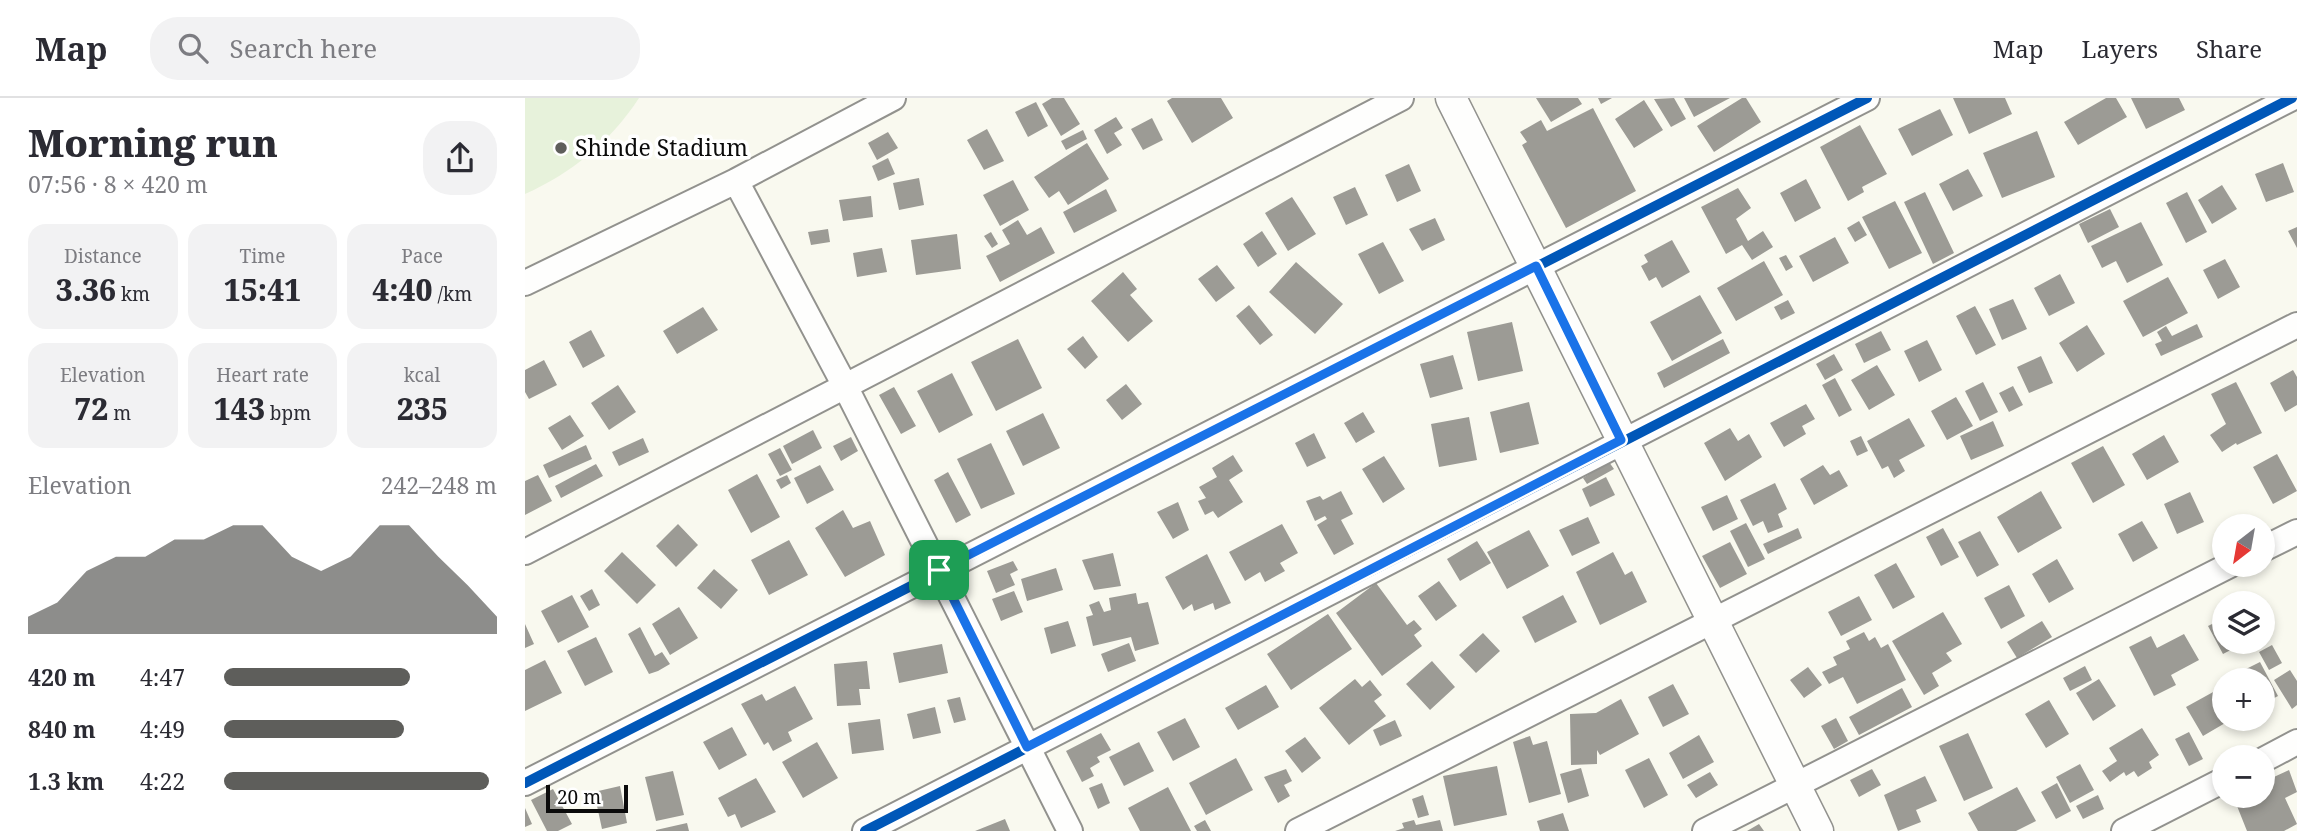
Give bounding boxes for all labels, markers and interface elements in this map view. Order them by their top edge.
search box [150,17,640,80]
text: Map [35,26,108,71]
icon: search [174,29,212,67]
text: Search here [230,30,377,66]
text: Map [1993,32,2044,65]
text: Layers [2082,32,2158,65]
text: Share [2196,32,2262,65]
text: Morning run [28,116,278,168]
button: share [423,121,497,195]
place label: Shinde Stadium [575,131,748,163]
marker: Shinde Stadium [553,140,569,156]
text: 07:56 · 8 × 420 m [28,168,208,200]
text: Distance [64,243,142,269]
text: Time [240,243,285,269]
text: Pace [401,243,443,269]
text: 3.36 [56,269,116,310]
text: 15:41 [224,269,301,310]
text: 4:40 [372,269,433,310]
text: km [116,281,150,307]
text: /km [433,281,472,307]
text: Elevation [60,362,146,388]
text: Heart rate [216,362,309,388]
text: kcal [404,362,441,388]
text: 72 [74,388,108,429]
text: 143 [214,388,265,429]
text: 235 [397,388,448,429]
text: m [108,400,131,426]
text: bpm [265,400,311,426]
text: Elevation [28,469,132,501]
text: 242–248 m [381,469,497,501]
north arrow [2212,514,2275,578]
map controls [2212,514,2275,808]
pin [909,540,969,600]
icon: arrive [920,551,958,589]
button: layers [2212,591,2275,654]
text: 420 m [28,661,96,693]
text: 4:47 [140,661,185,693]
button: + [2212,668,2275,731]
text: 840 m [28,713,96,745]
text: 4:49 [140,713,185,745]
button: − [2212,745,2275,808]
text: 1.3 km [28,765,104,797]
text: 4:22 [140,765,185,797]
scale bar [546,782,628,814]
text: 20 m [557,784,601,810]

